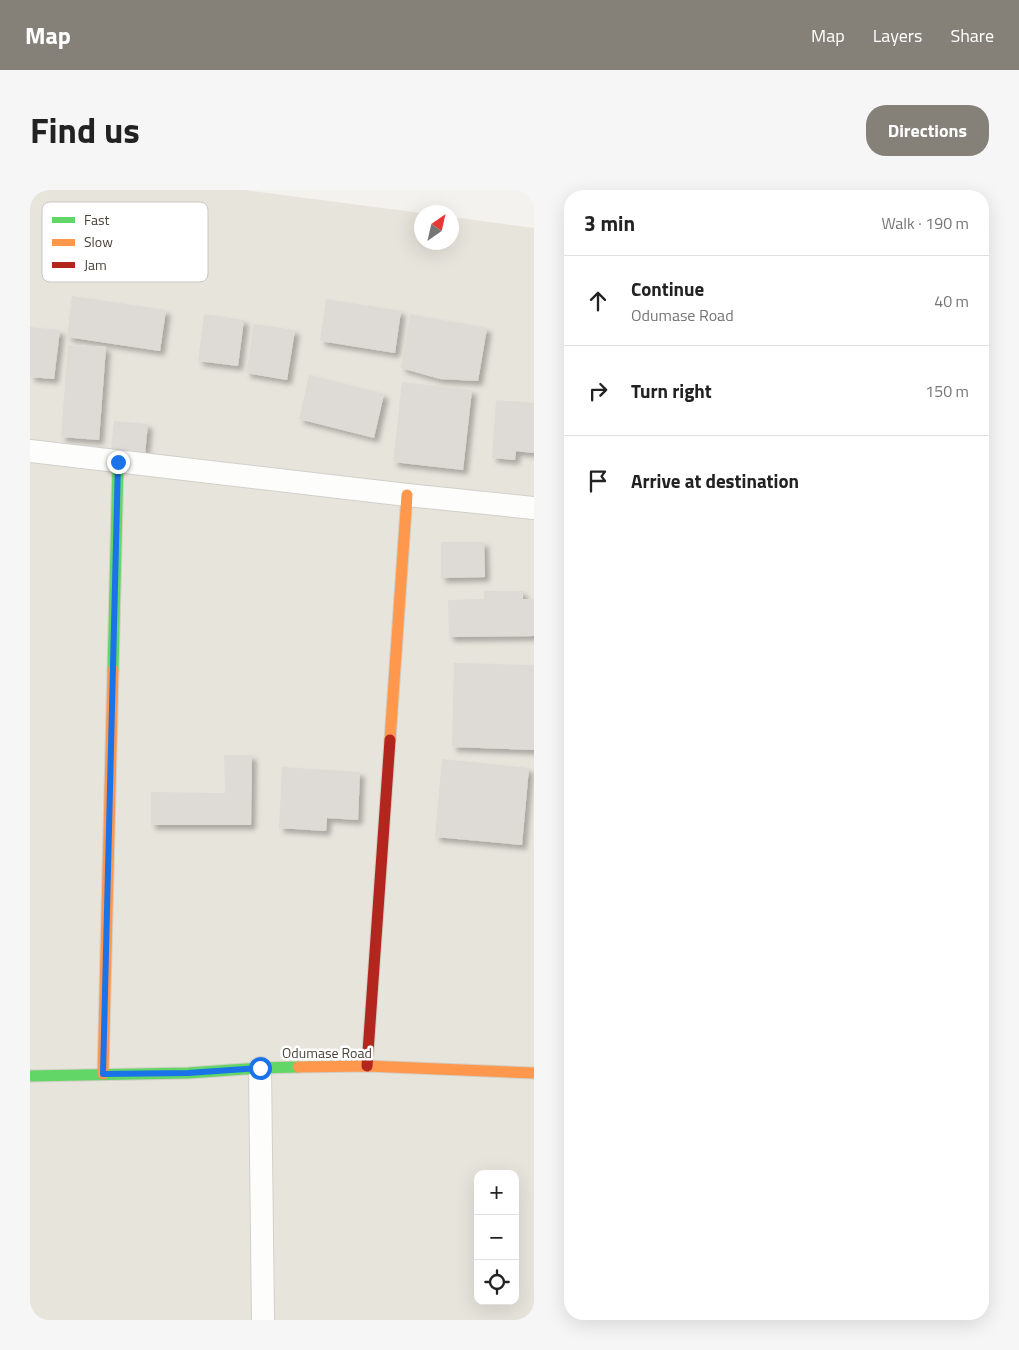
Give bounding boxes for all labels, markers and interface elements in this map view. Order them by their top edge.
text: Map [25,17,71,53]
text: Map [811,22,845,49]
text: Layers [873,22,922,49]
text: Share [950,22,994,49]
text: Find us [30,103,140,157]
button: Directions [866,105,989,156]
legend [42,202,208,282]
north arrow [414,205,459,250]
text: 3 min [584,207,635,239]
text: Fast [84,209,109,230]
text: Walk · 190 m [881,211,969,235]
text: Slow [84,231,113,252]
text: Jam [84,254,107,275]
text: Continue [631,274,704,303]
icon: ahead [584,287,612,315]
text: 40 m [934,289,969,313]
text: Odumase Road [631,303,734,327]
text: Turn right [631,376,712,405]
icon: right [584,377,612,405]
text: 150 m [925,379,969,403]
route end [107,451,130,474]
text: Arrive at destination [631,466,799,495]
icon: arrive [584,467,612,495]
street label: Odumase Road [282,1042,372,1063]
route start [249,1057,272,1080]
map controls [474,1170,519,1305]
button: + [474,1170,519,1215]
button: − [474,1215,519,1260]
button: locate [474,1260,519,1305]

